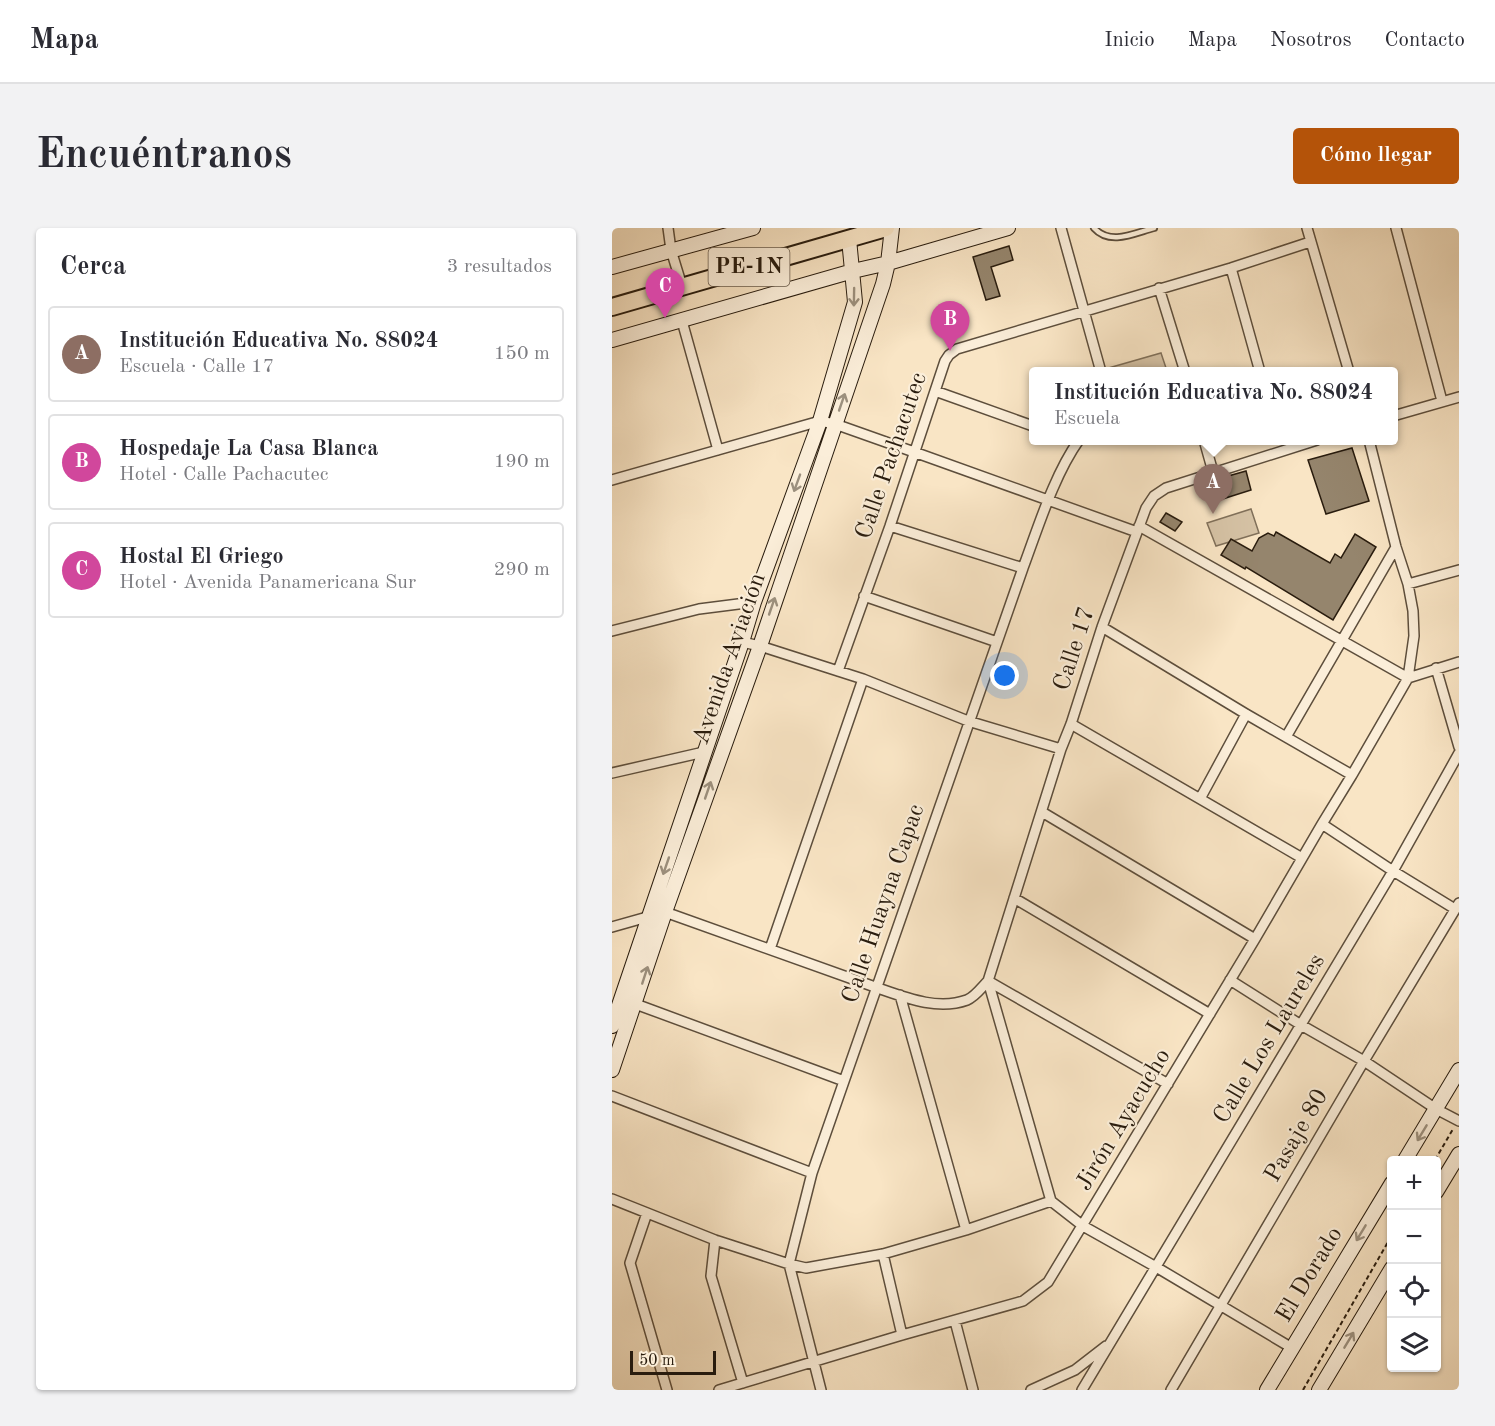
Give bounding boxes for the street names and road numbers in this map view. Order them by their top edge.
road number: PE-1N [708,248,790,286]
street label: Calle Pachacutec [852,370,932,542]
street label: Avenida Aviación [689,570,771,748]
street label: Calle 17 [1050,604,1100,694]
street label: Calle Huayna Capac [839,801,929,1007]
street label: Calle Los Laureles [1210,950,1330,1128]
street label: Jirón Ayacucho [1072,1045,1176,1195]
street label: Pasaje 80 [1261,1086,1333,1186]
street label: El Dorado [1272,1223,1348,1327]

